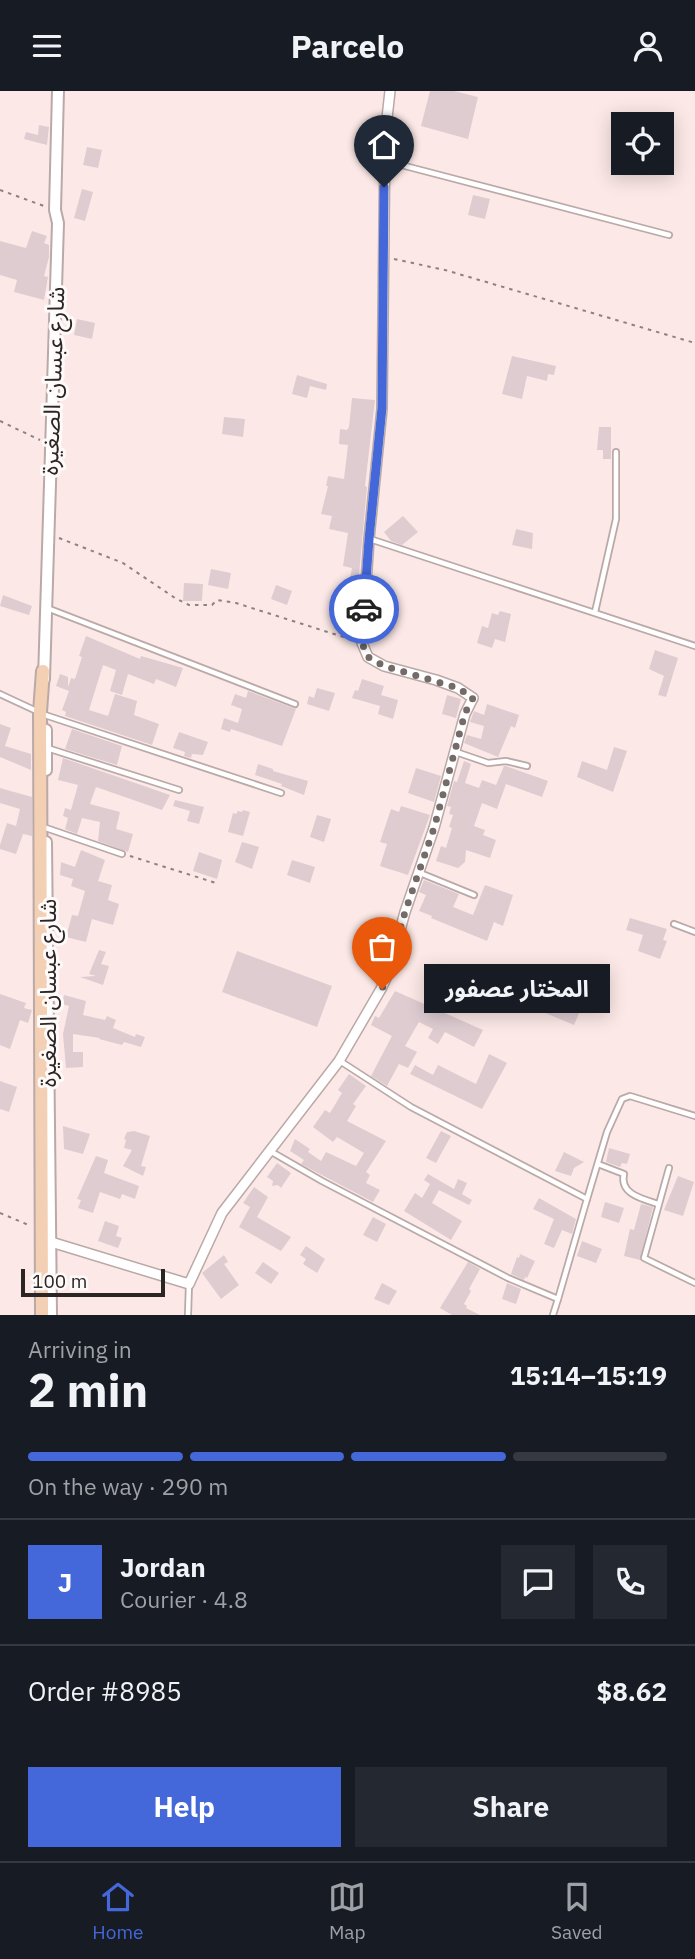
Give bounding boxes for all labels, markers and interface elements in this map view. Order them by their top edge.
text: Parcelo [291,25,404,67]
icon: menu [28,27,66,65]
icon: person [629,27,667,65]
map controls [611,112,674,175]
button: locate [611,112,674,175]
pin [354,115,414,187]
icon: home [365,126,403,164]
street label: شارع عبسان الصغيرة [34,286,73,476]
courier [329,574,399,644]
icon: car [345,590,383,628]
street label: شارع عبسان الصغيرة [32,899,65,1087]
pin [352,917,412,989]
icon: bag [363,928,401,966]
callout: المختار عصفور [424,965,610,1013]
text: المختار عصفور [445,973,589,1003]
scale bar [21,1266,164,1298]
text: 100 m [32,1269,87,1293]
text: Arriving in [28,1334,132,1364]
text: 15:14–15:19 [510,1358,667,1392]
text: 2 min [28,1360,148,1420]
text: On the way · 290 m [28,1471,228,1501]
button: chat [501,1545,575,1619]
button: phone [593,1545,667,1619]
text: Jordan [120,1550,206,1584]
text: J [58,1565,72,1599]
text: Courier · 4.8 [120,1584,248,1614]
text: Order #8985 [28,1674,182,1708]
text: $8.62 [597,1674,667,1708]
button: Help [28,1767,341,1847]
button: Share [355,1767,667,1847]
tab: Home [92,1878,143,1944]
tab: Map [328,1878,366,1944]
tab: Saved [551,1878,603,1944]

